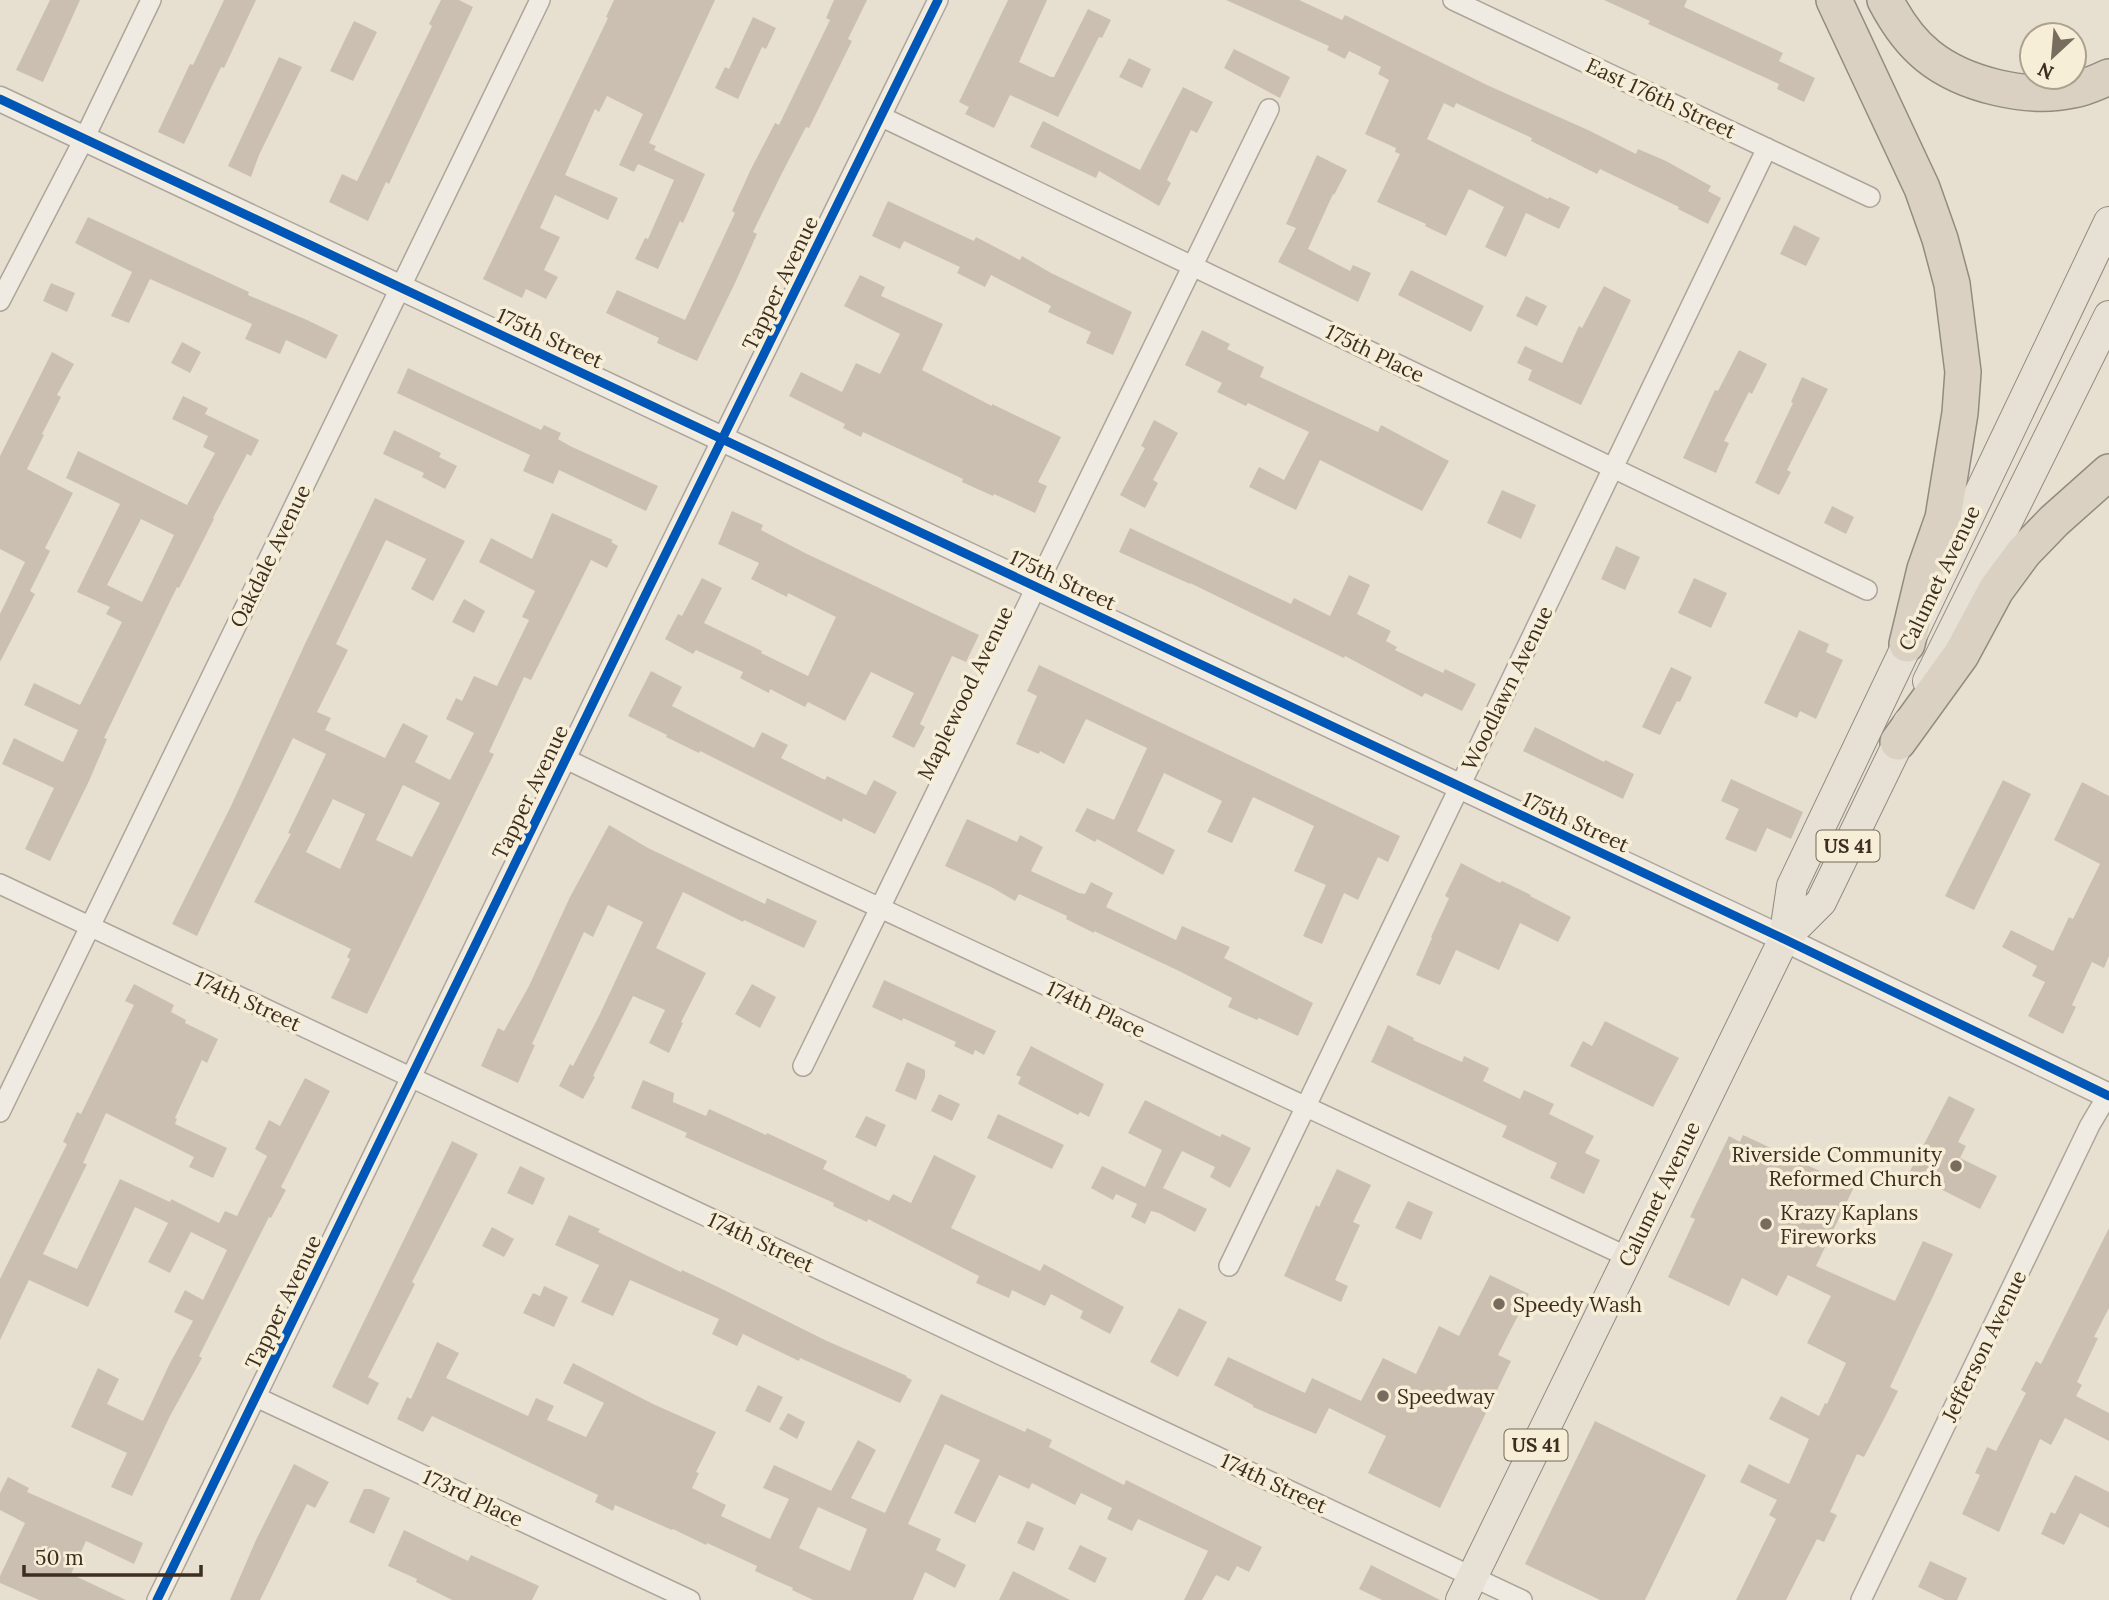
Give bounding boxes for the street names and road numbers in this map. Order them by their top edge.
street label: East 176th Street [1582,51,1741,145]
street label: Tapper Avenue [736,211,824,355]
street label: 175th Street [492,302,608,375]
street label: 175th Place [1321,317,1429,389]
street label: Oakdale Avenue [224,480,316,632]
street label: Calumet Avenue [1892,501,1986,655]
street label: 175th Street [1005,544,1121,617]
street label: Woodlawn Avenue [1455,601,1559,775]
street label: Maplewood Avenue [911,602,1019,784]
street label: Tapper Avenue [486,720,574,864]
street label: 175th Street [1518,786,1634,859]
road number: US 41 [1816,831,1880,862]
street label: 174th Street [191,965,306,1038]
street label: 174th Place [1042,974,1150,1044]
street label: Calumet Avenue [1612,1117,1706,1271]
street label: 174th Street [704,1206,819,1279]
street label: Tapper Avenue [239,1230,327,1374]
street label: Jefferson Avenue [1935,1266,2032,1427]
road number: US 41 [1504,1429,1568,1460]
street label: 174th Street [1217,1447,1332,1520]
street label: 173rd Place [419,1463,527,1533]

